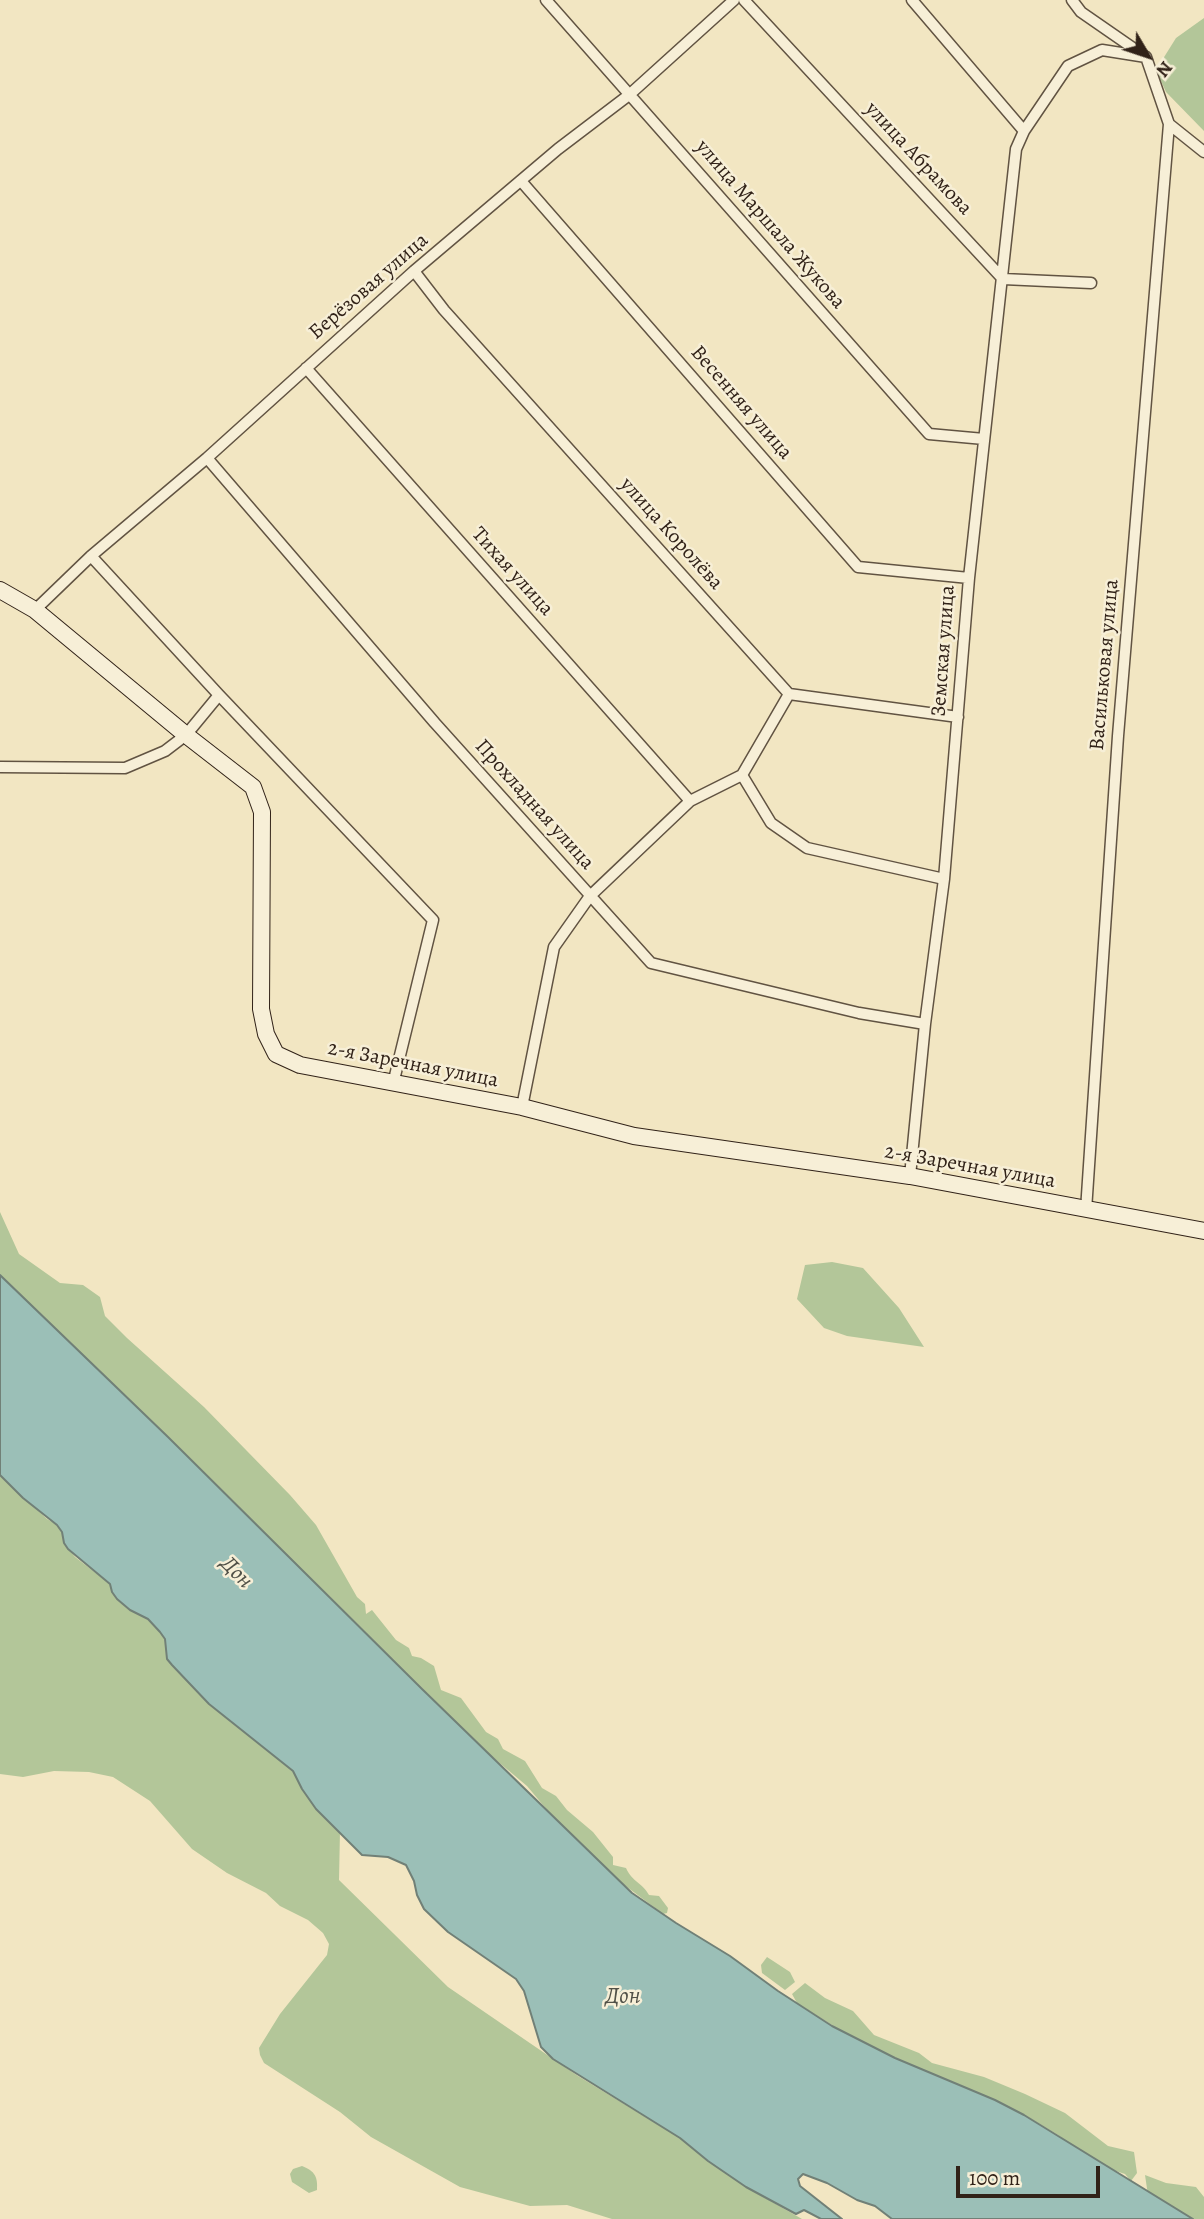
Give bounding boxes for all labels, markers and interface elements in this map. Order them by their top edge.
north arrow [1113,21,1183,91]
text: N [1150,56,1179,83]
street label: улица Абрамова [859,97,977,221]
street label: улица Маршала Жукова [690,135,850,315]
street label: Берёзовая улица [304,228,434,346]
street label: Весенняя улица [685,341,797,465]
street label: улица Королёва [614,473,728,595]
street label: Тихая улица [466,522,558,622]
street label: Васильковая улица [1085,578,1125,752]
street label: Земская улица [927,584,961,718]
street label: Прохладная улица [469,735,599,875]
street label: 2-я Заречная улица [326,1036,500,1094]
street label: 2-я Заречная улица [883,1140,1057,1194]
water label: Дон [214,1551,258,1595]
water label: Дон [606,1983,640,2011]
scale bar [959,2152,1102,2196]
text: 100 m [969,2164,1020,2192]

